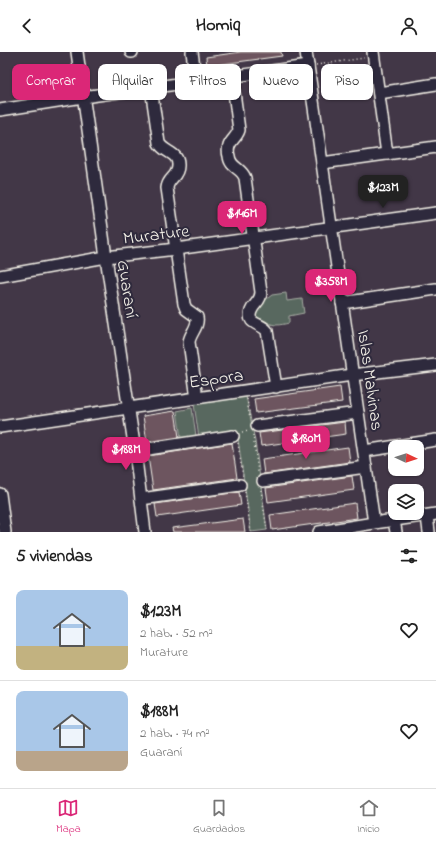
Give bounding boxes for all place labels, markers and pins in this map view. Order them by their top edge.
pin: $123M [355,175,411,209]
pin: $146M [214,201,270,235]
pin: $358M [303,269,359,303]
pin: $180M [278,426,334,460]
pin: $188M [98,437,154,471]

